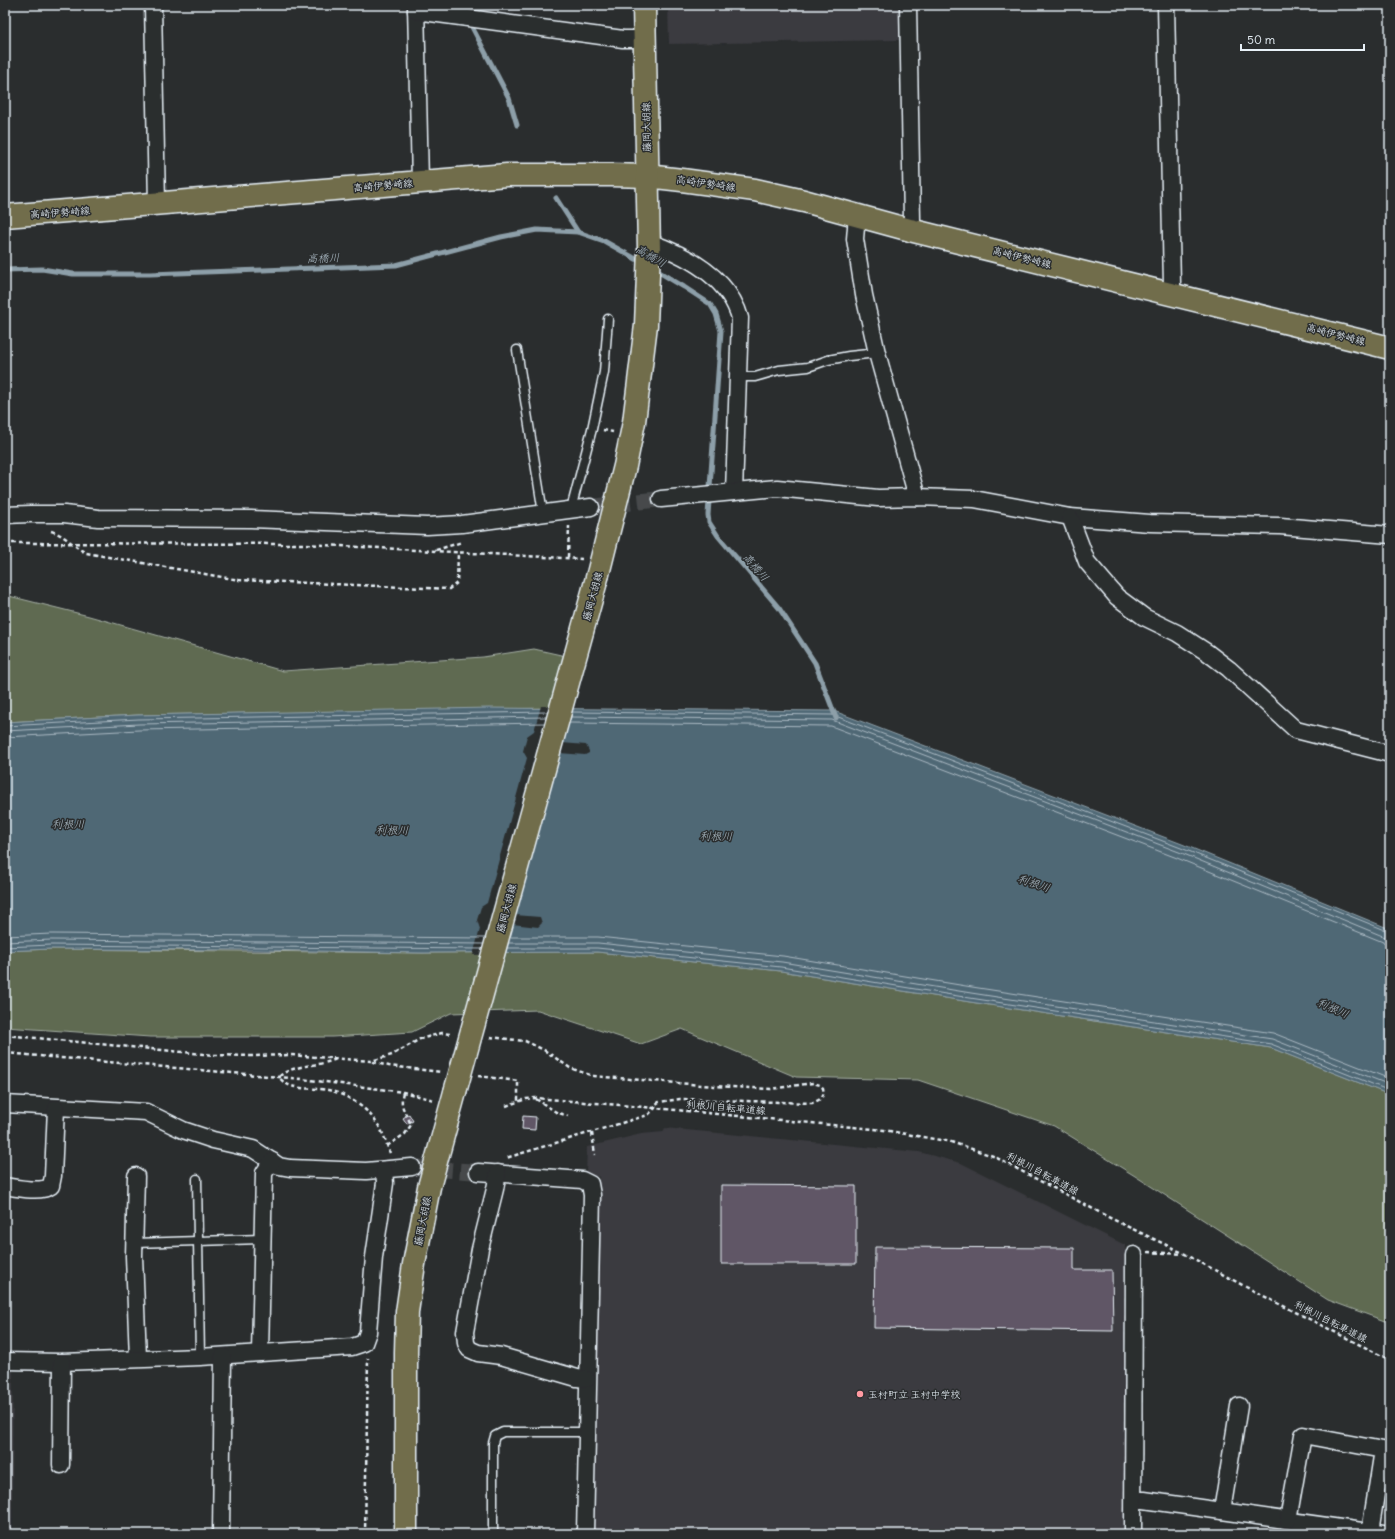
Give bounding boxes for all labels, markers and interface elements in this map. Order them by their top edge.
scale bar [1241,26,1364,52]
text: 50 m [1247,32,1276,47]
street label: 藤岡大胡線 [640,102,653,152]
street label: 高崎伊勢崎線 [675,173,737,194]
street label: 高崎伊勢崎線 [353,176,413,195]
street label: 高崎伊勢崎線 [30,204,90,221]
water label: 高橋川 [633,242,669,270]
street label: 高崎伊勢崎線 [991,244,1053,271]
water label: 高橋川 [306,250,340,266]
street label: 高崎伊勢崎線 [1305,321,1367,348]
water label: 高橋川 [740,550,772,584]
street label: 藤岡大胡線 [580,570,605,622]
water label: 利根川 [52,817,85,831]
water label: 利根川 [375,823,409,837]
water label: 利根川 [699,829,733,843]
water label: 利根川 [1016,871,1052,895]
street label: 藤岡大胡線 [494,882,519,934]
water label: 利根川 [1315,995,1351,1021]
street label: 利根川自転車道線 [686,1098,766,1117]
street label: 利根川自転車道線 [1004,1149,1081,1198]
street label: 藤岡大胡線 [411,1195,434,1247]
street label: 利根川自転車道線 [1292,1297,1369,1345]
place label: 玉村町立 玉村中学校 [868,1388,960,1401]
marker: 玉村町立 玉村中学校 [855,1389,865,1399]

